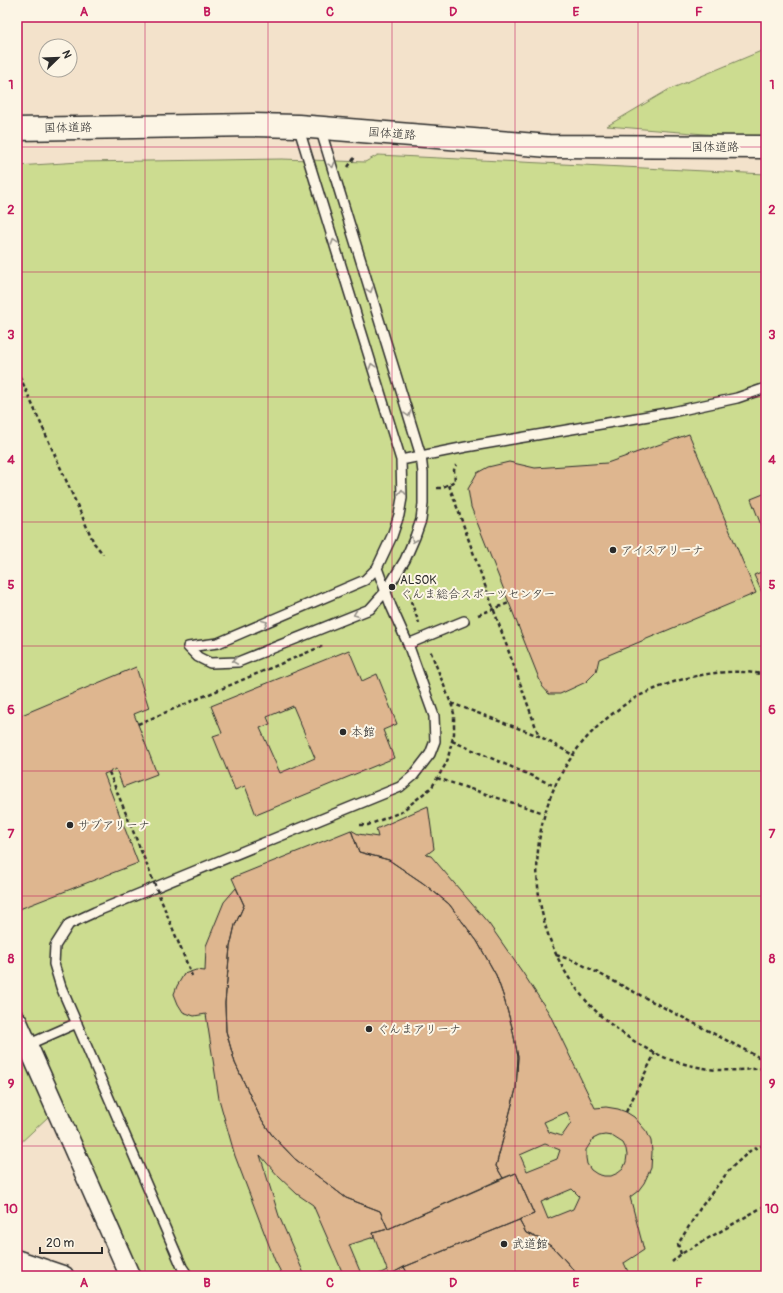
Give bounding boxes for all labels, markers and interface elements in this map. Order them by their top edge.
text: A [80,4,89,20]
text: B [203,4,211,20]
text: C [326,4,334,20]
text: D [449,4,457,20]
text: E [573,4,580,20]
text: F [695,4,703,20]
north arrow [38,38,78,78]
text: N [59,48,74,61]
text: 1 [8,77,14,93]
text: 1 [769,77,775,93]
street label: 国体道路 [44,120,92,136]
street label: 国体道路 [368,125,416,143]
street label: 国体道路 [691,140,739,155]
one-way arrow [327,162,336,169]
text: 2 [7,202,15,218]
text: 2 [768,202,776,218]
one-way arrow [330,239,339,246]
one-way arrow [365,286,374,293]
text: 3 [7,327,15,343]
text: 3 [768,327,776,343]
one-way arrow [368,363,377,370]
one-way arrow [403,410,412,417]
text: 4 [7,452,15,468]
text: 4 [768,452,776,468]
one-way arrow [398,489,406,495]
one-way arrow [411,536,419,544]
place label: アイスアリーナ [621,543,704,558]
marker: アイスアリーナ [608,545,618,555]
place label: ALSOK ぐんま総合スポーツセンター [400,573,555,602]
text: 5 [7,577,15,593]
text: 5 [768,577,776,593]
marker: ALSOK ぐんま総合スポーツセンター [387,582,397,592]
one-way arrow [352,609,359,617]
one-way arrow [261,619,268,627]
one-way arrow [232,656,238,665]
text: 6 [7,702,15,718]
text: 6 [768,702,776,718]
place label: 本館 [351,725,375,740]
marker: 本館 [338,727,348,737]
place label: サブアリーナ [78,818,150,833]
marker: サブアリーナ [65,820,75,830]
text: 7 [8,826,15,842]
text: 7 [769,826,776,842]
text: 8 [8,951,15,967]
text: 8 [769,951,776,967]
place label: ぐんまアリーナ [377,1022,461,1037]
marker: ぐんまアリーナ [364,1024,374,1034]
text: 9 [8,1076,15,1092]
text: 9 [769,1076,776,1092]
text: 10 [4,1201,18,1217]
text: 10 [765,1201,779,1217]
scale bar [40,1229,102,1255]
text: 20 m [46,1236,75,1251]
place label: 武道館 [512,1237,548,1252]
marker: 武道館 [499,1239,509,1249]
text: A [80,1275,89,1291]
text: B [203,1275,211,1291]
text: C [326,1275,334,1291]
text: D [449,1275,457,1291]
text: E [573,1275,580,1291]
text: F [695,1275,703,1291]

